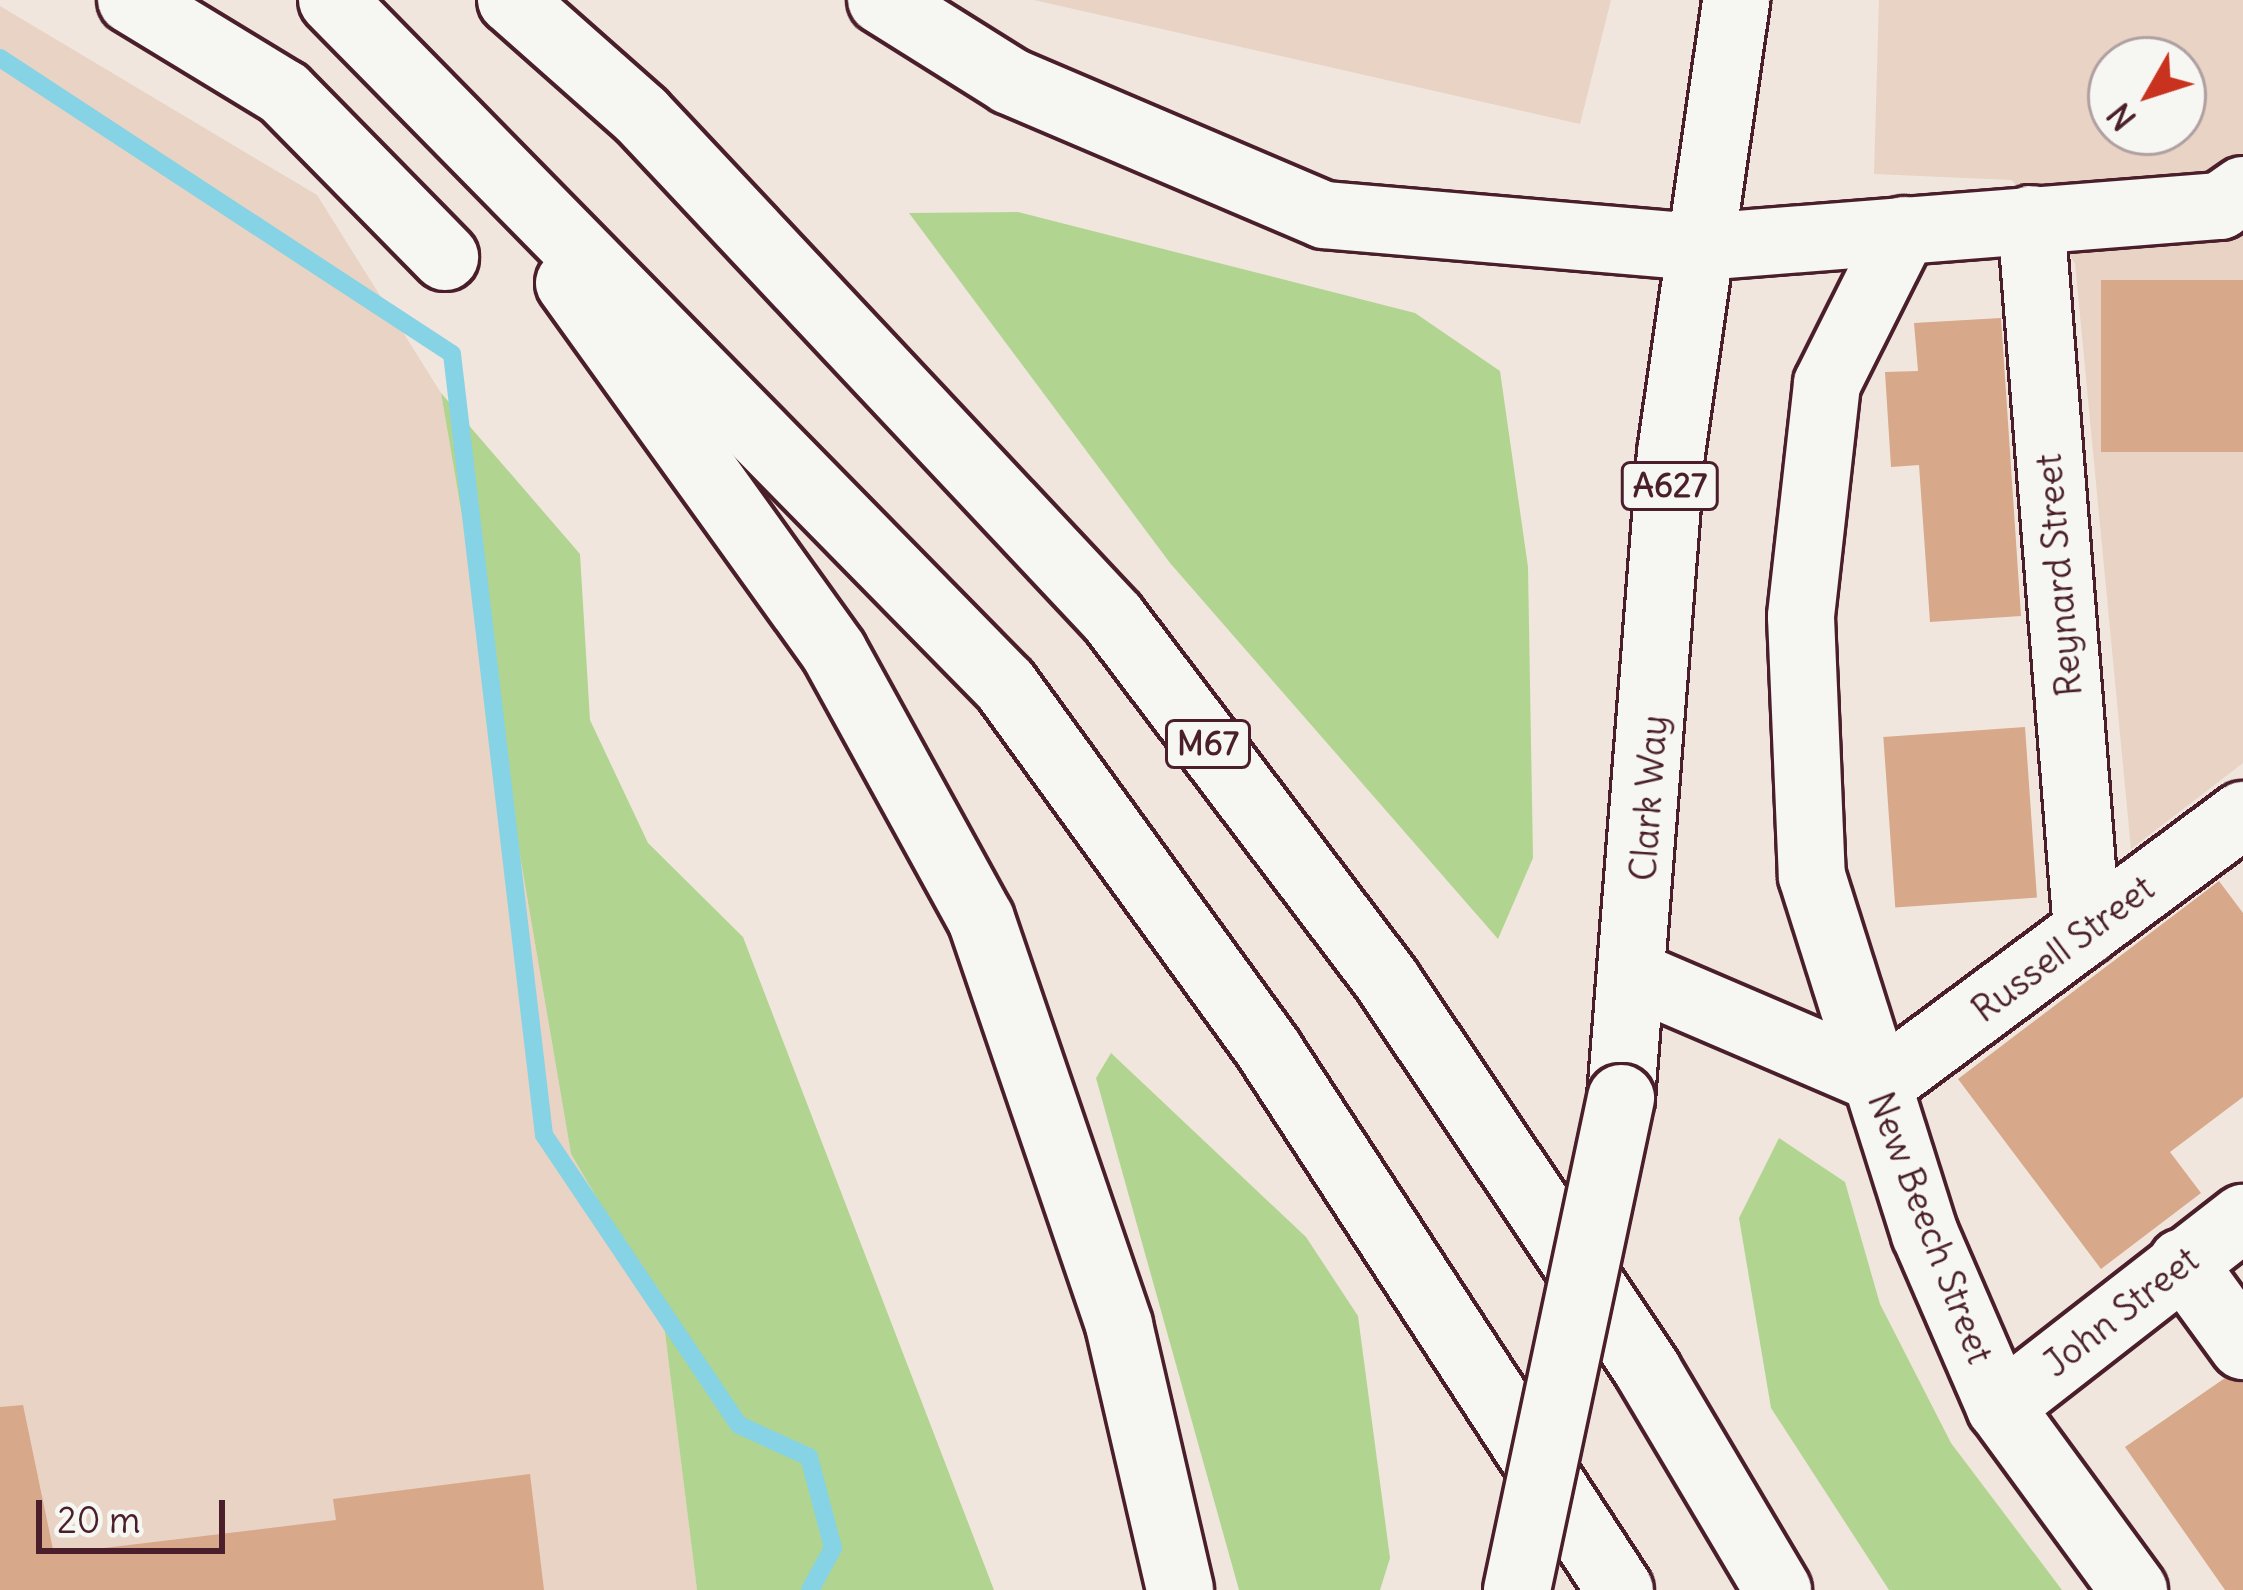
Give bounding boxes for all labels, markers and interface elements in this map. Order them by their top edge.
north arrow [2087,36,2207,156]
text: N [2098,95,2145,139]
street label: Reynard Street [2027,452,2091,698]
road number: A627 [1619,459,1721,513]
street label: Clark Way [1622,714,1676,882]
road number: M67 [1163,717,1253,771]
street label: Russell Street [1963,867,2163,1031]
street label: New Beech Street [1858,1086,2002,1370]
street label: John Street [2035,1238,2207,1386]
scale bar [42,1476,231,1550]
text: 20 m [57,1498,141,1543]

